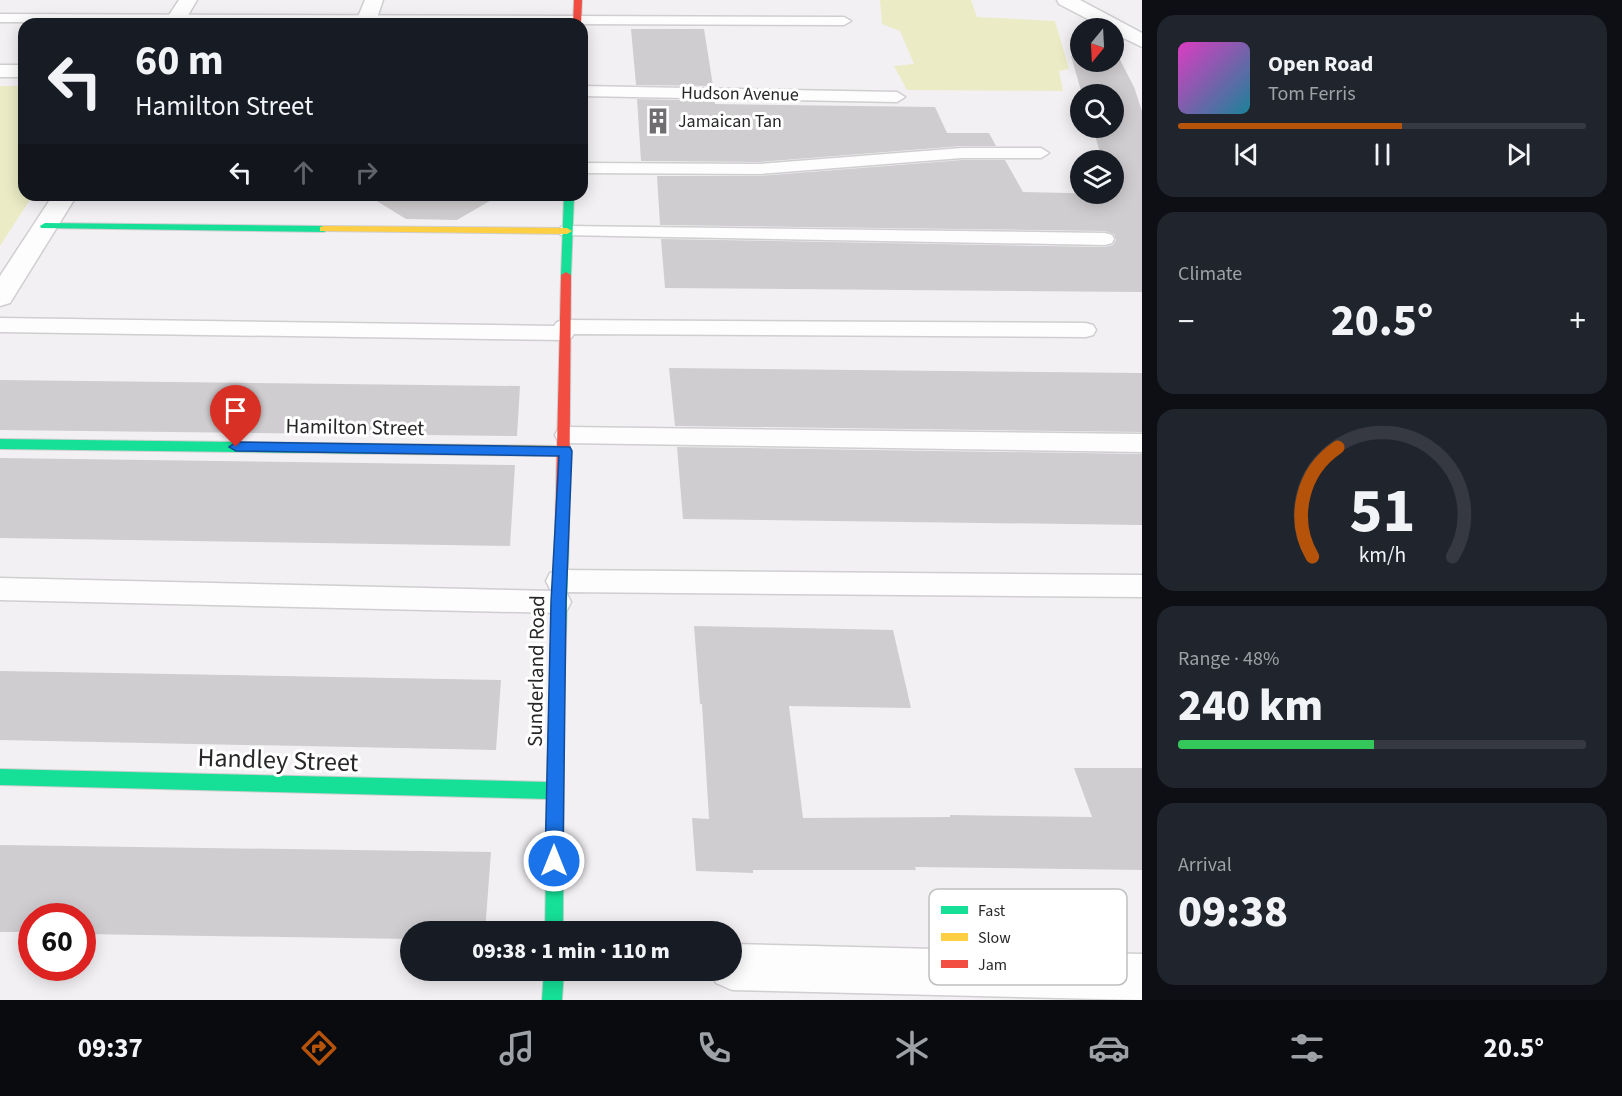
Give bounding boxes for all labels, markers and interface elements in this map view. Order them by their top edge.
north arrow [1070,18,1124,72]
map controls [1070,18,1124,204]
text: 60 m [135,31,224,91]
icon: left [36,42,114,120]
text: Open Road [1268,48,1373,80]
street label: Hudson Avenue [681,80,799,108]
text: Tom Ferris [1268,80,1356,108]
button: search [1070,84,1124,138]
text: Hamilton Street [135,87,313,126]
building icon: Jamaican Tan [643,106,673,136]
place label: Jamaican Tan [678,109,782,134]
icon: previous [1230,138,1263,171]
icon: pause [1366,138,1399,171]
icon: next [1502,138,1535,171]
button: layers [1070,150,1124,204]
icon: left [224,156,257,189]
icon: ahead [287,156,320,189]
icon: right [350,156,383,189]
text: Climate [1178,260,1242,288]
text: 20.5° [1331,289,1433,353]
text: − [1178,298,1194,345]
text: + [1570,298,1586,345]
pin [210,385,261,447]
icon: arrive [219,394,252,427]
street label: Hamilton Street [285,411,425,443]
text: 51 [1349,467,1415,556]
text: km/h [1358,540,1406,571]
street label: Sunderland Road [520,595,552,747]
text: Range · 48% [1178,645,1279,673]
text: 240 km [1178,674,1323,738]
street label: Handley Street [197,739,359,781]
position arrow [522,829,586,893]
text: Arrival [1178,851,1232,879]
text: 09:38 [1178,880,1288,944]
legend [929,889,1127,985]
text: Fast [978,900,1006,922]
speed limit sign: 60 [18,903,96,981]
text: Slow [978,927,1011,949]
text: 09:38 · 1 min · 110 m [472,935,670,967]
text: Jam [978,954,1007,976]
icon: directions [298,1027,340,1069]
icon: music [496,1027,538,1069]
icon: phone [693,1027,735,1069]
icon: climate [891,1027,933,1069]
icon: car [1088,1027,1130,1069]
icon: filters [1286,1027,1328,1069]
text: 09:37 [78,1029,143,1068]
text: 20.5° [1483,1029,1544,1068]

